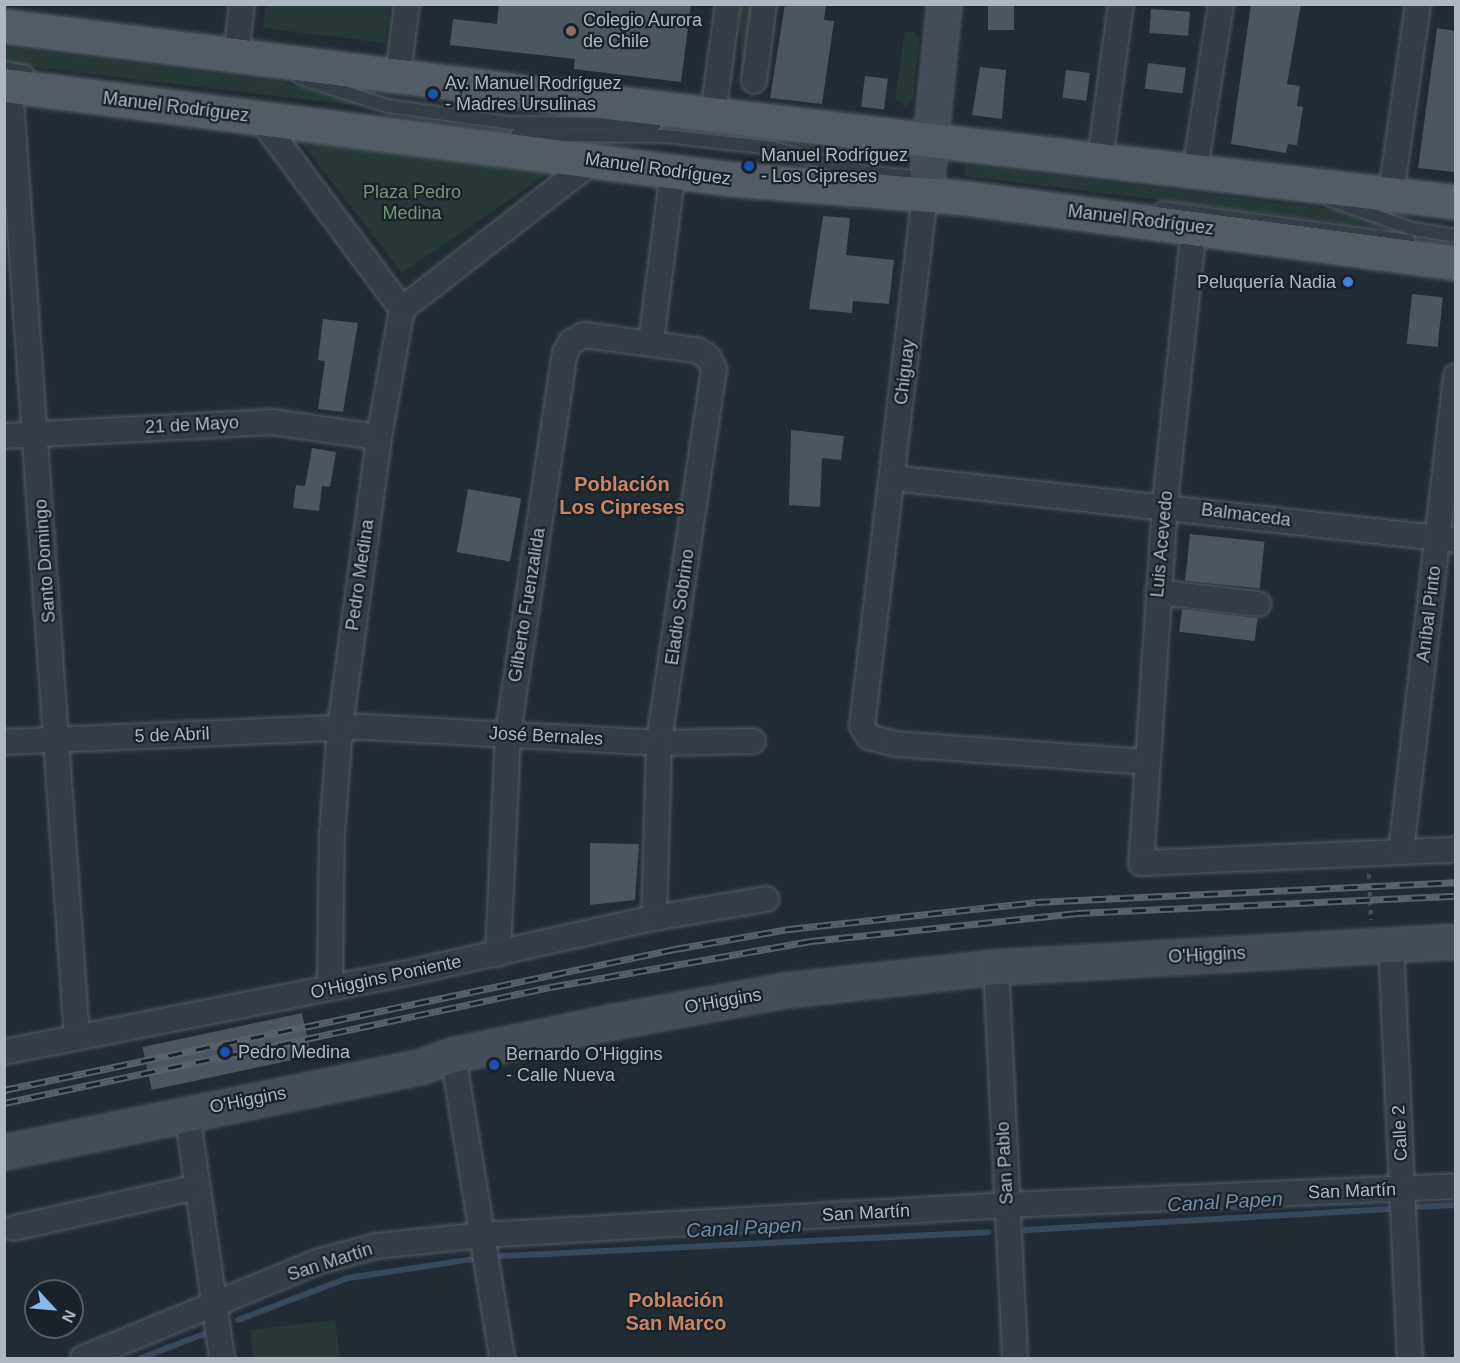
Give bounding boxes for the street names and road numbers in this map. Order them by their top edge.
street label: Manuel Rodríguez [102,87,250,127]
street label: Manuel Rodríguez [584,148,732,190]
street label: Manuel Rodríguez [1067,200,1215,240]
street label: Chiguay [890,338,920,406]
street label: 21 de Mayo [144,412,240,438]
street label: Luis Acevedo [1147,489,1177,599]
street label: Santo Domingo [30,498,60,624]
street label: Balmaceda [1200,499,1292,531]
street label: Pedro Medina [342,518,378,632]
street label: Gilberto Fuenzalida [504,526,550,684]
street label: Eladio Sobrino [661,548,699,666]
street label: Aníbal Pinto [1412,565,1446,663]
street label: José Bernales [488,722,604,750]
street label: 5 de Abril [134,723,210,747]
street label: O'Higgins [1168,942,1246,968]
street label: O'Higgins Poniente [309,950,463,1004]
street label: O'Higgins [683,984,763,1018]
street label: O'Higgins [208,1082,288,1118]
street label: Calle 2 [1388,1104,1412,1162]
street label: San Pablo [992,1121,1018,1205]
street label: San Martín [1308,1179,1396,1203]
street label: San Martín [821,1200,911,1226]
street label: San Martín [285,1238,375,1286]

